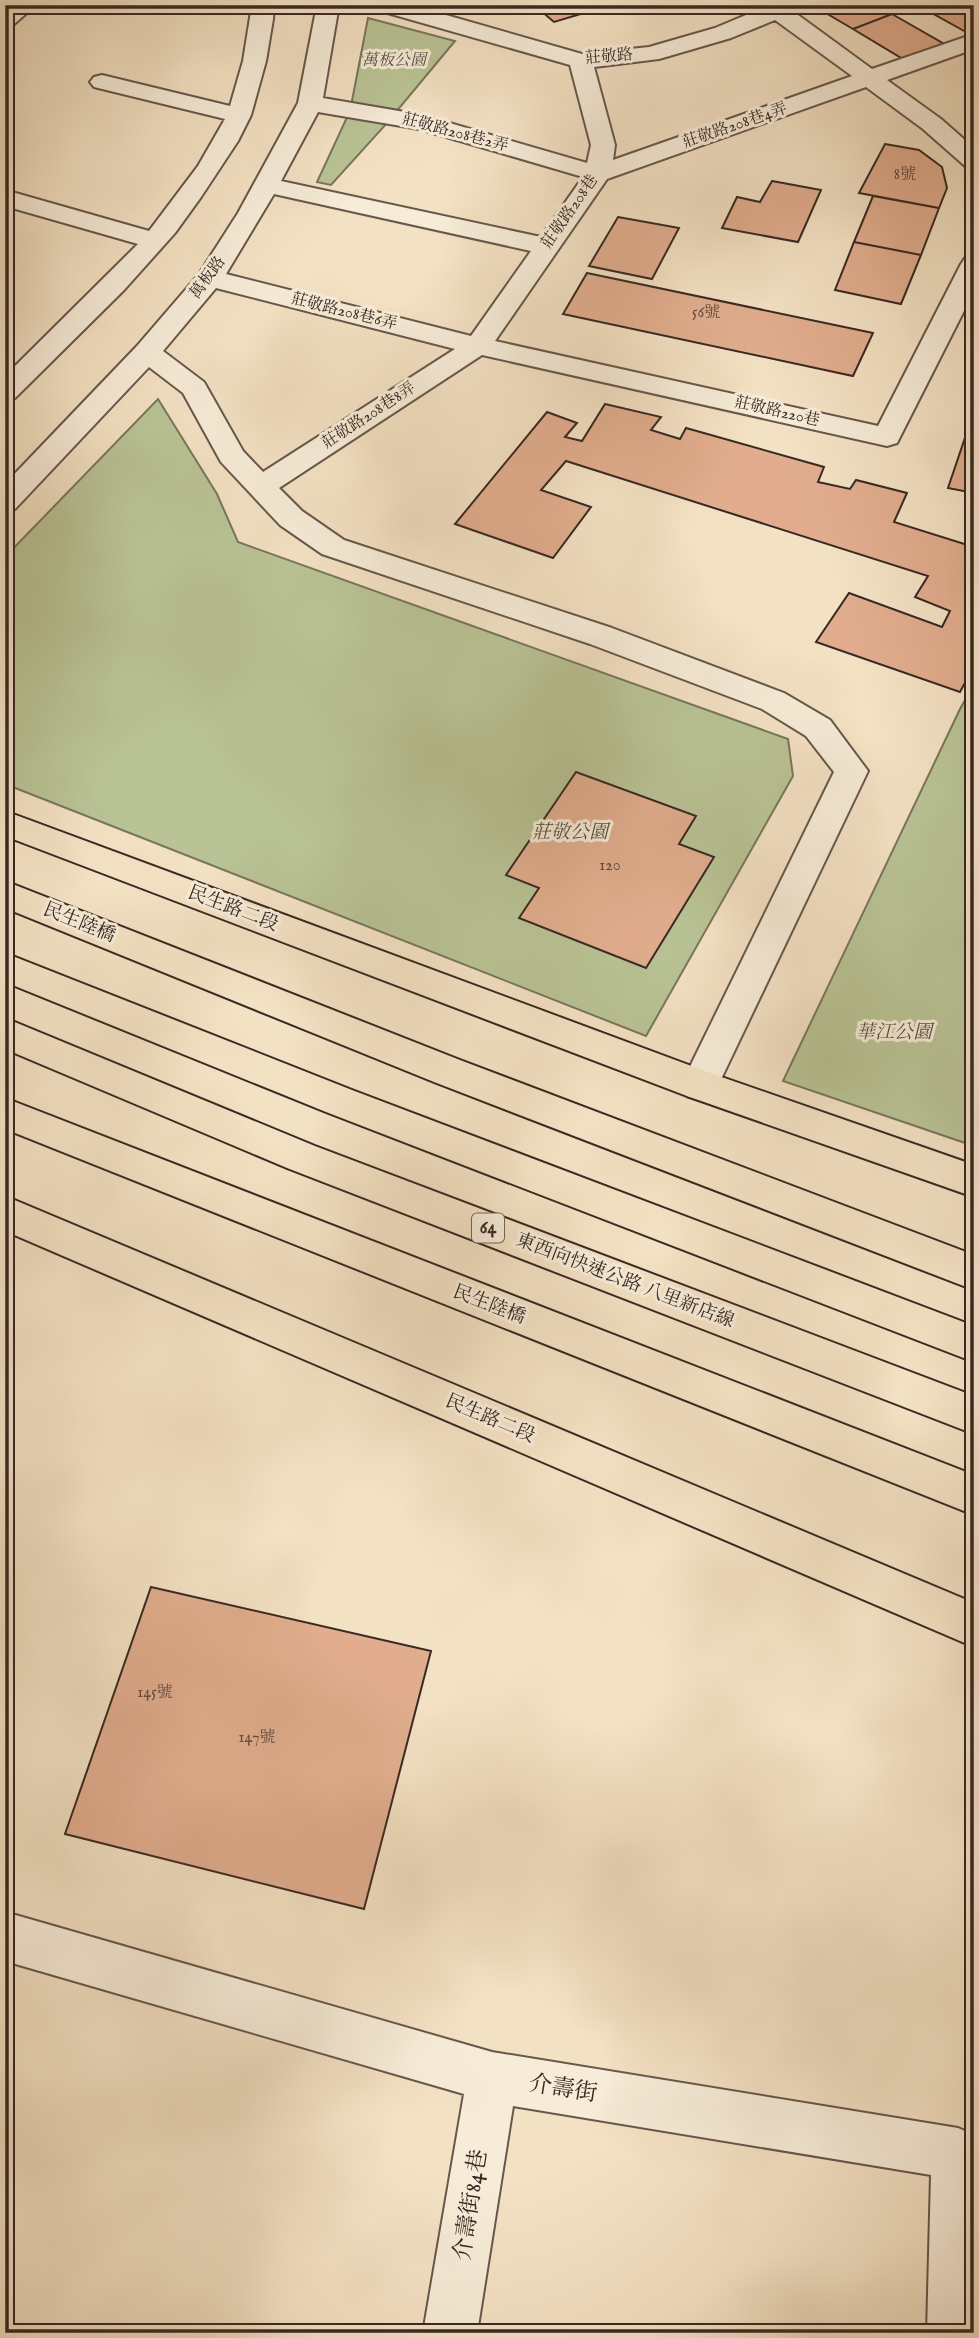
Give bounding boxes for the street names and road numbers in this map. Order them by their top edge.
street label: 莊敬路 [584,45,634,69]
street label: 莊敬路208巷4弄 [680,99,790,153]
street label: 莊敬路208巷2弄 [400,109,510,157]
street label: 莊敬路208巷 [537,171,603,253]
street label: 萬板路 [186,253,230,303]
street label: 莊敬路208巷6弄 [289,289,399,335]
street label: 莊敬路208巷8弄 [318,378,420,454]
street label: 莊敬路220巷 [732,392,822,432]
street label: 民生路二段 [184,881,282,937]
street label: 民生陸橋 [39,898,119,948]
road number: 64 [472,1213,504,1242]
street label: 東西向快速公路 八里新店線 [512,1228,738,1334]
street label: 民生陸橋 [449,1280,529,1330]
street label: 民生路二段 [442,1389,538,1449]
street label: 介壽街 [527,2069,599,2109]
street label: 介壽街84巷 [448,2147,494,2263]

